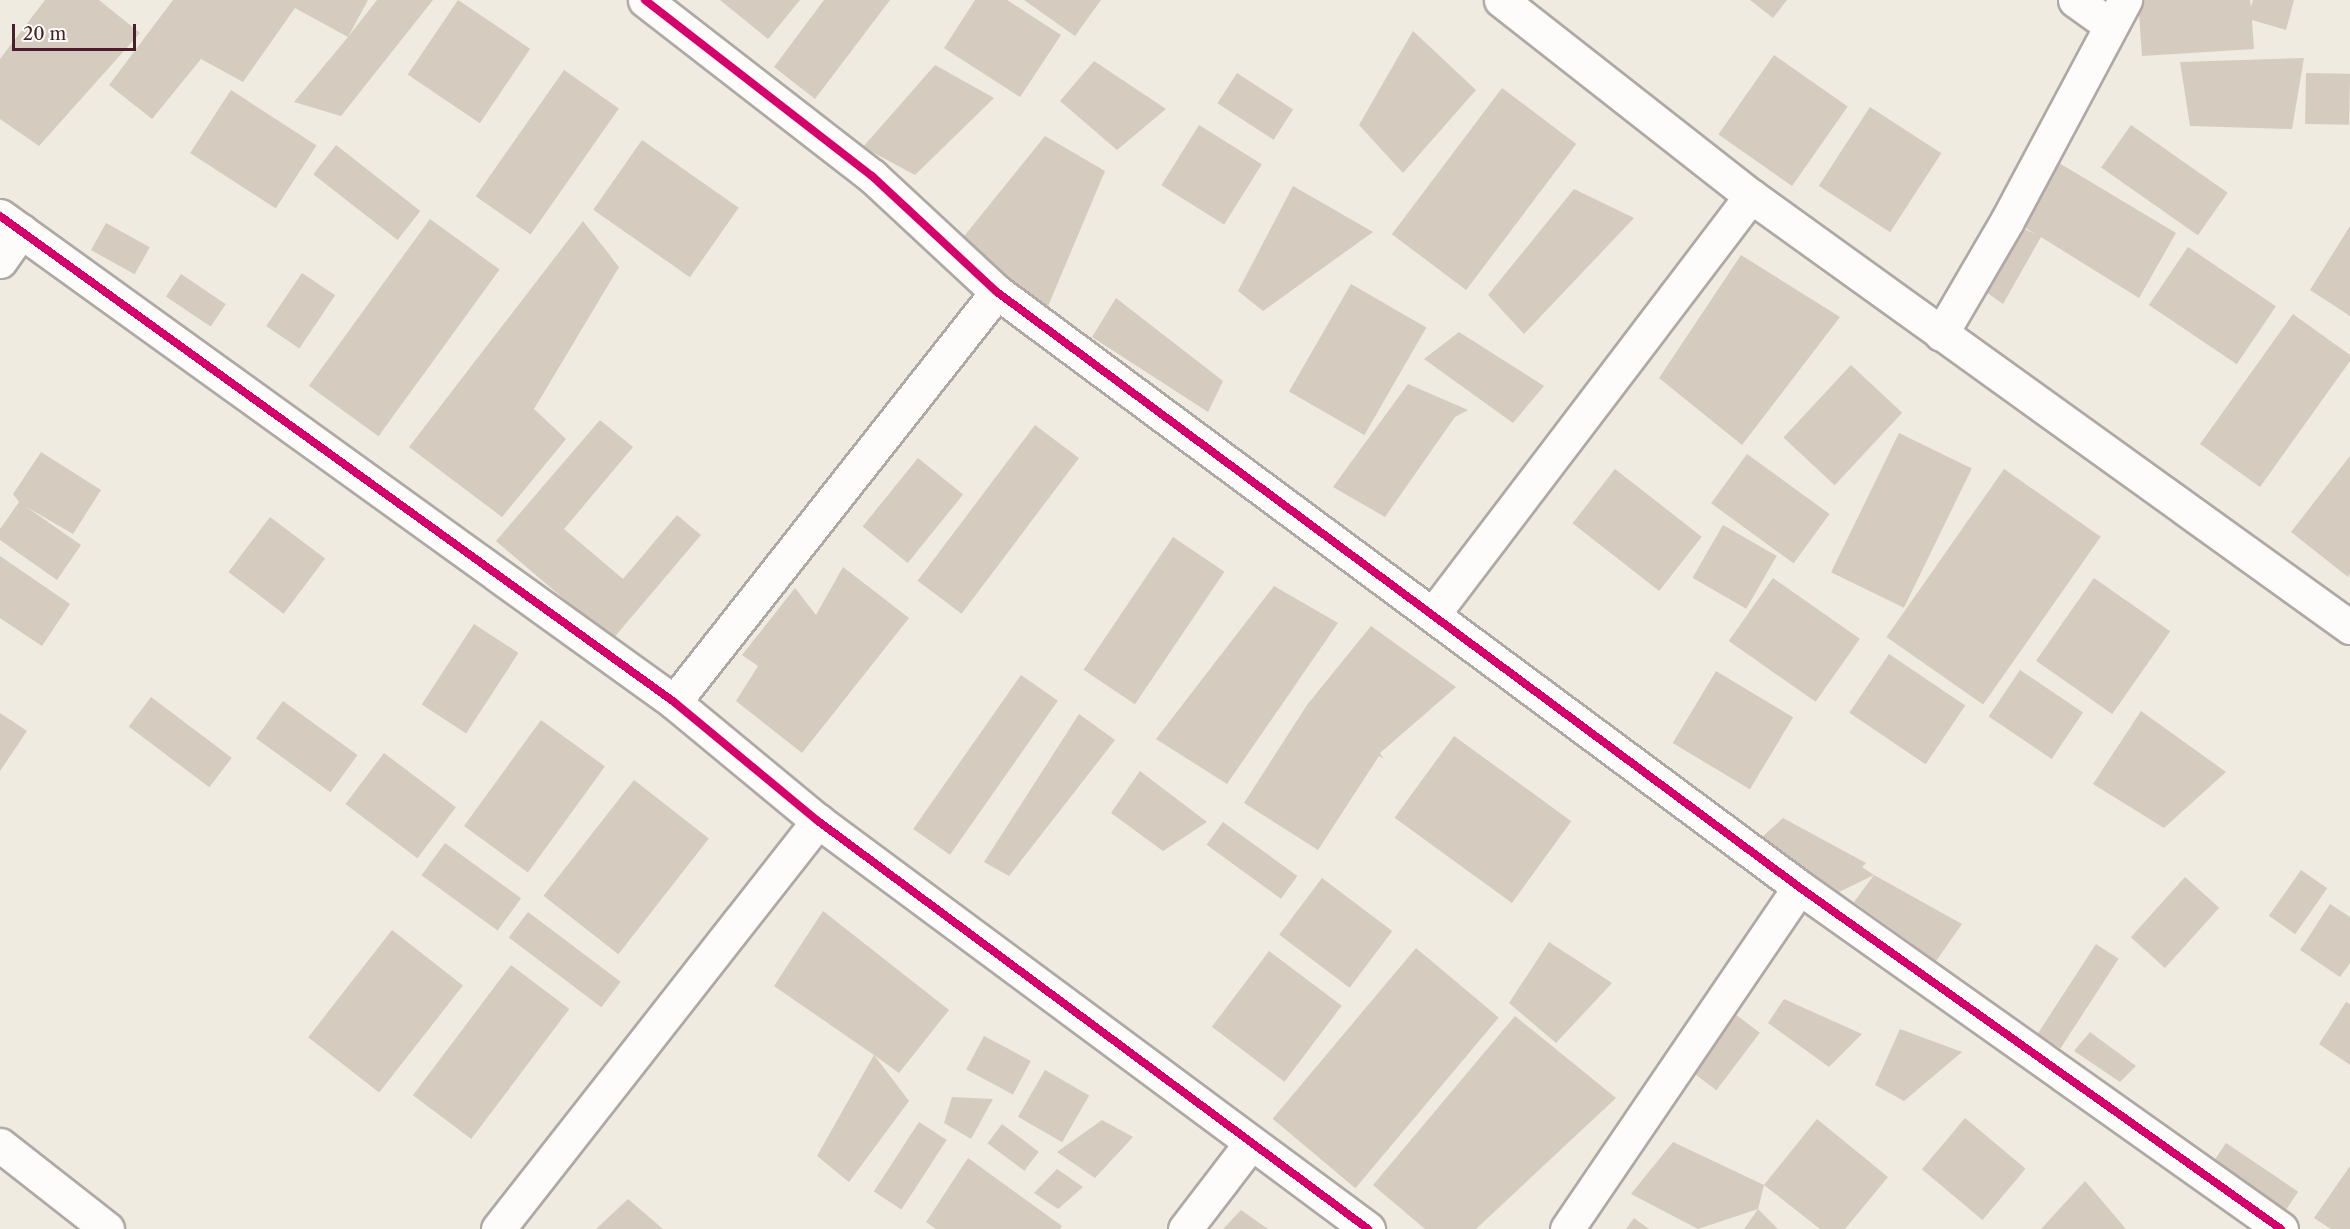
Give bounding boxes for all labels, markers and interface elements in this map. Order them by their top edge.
scale bar [15,12,140,50]
text: 20 m [23,23,66,45]

